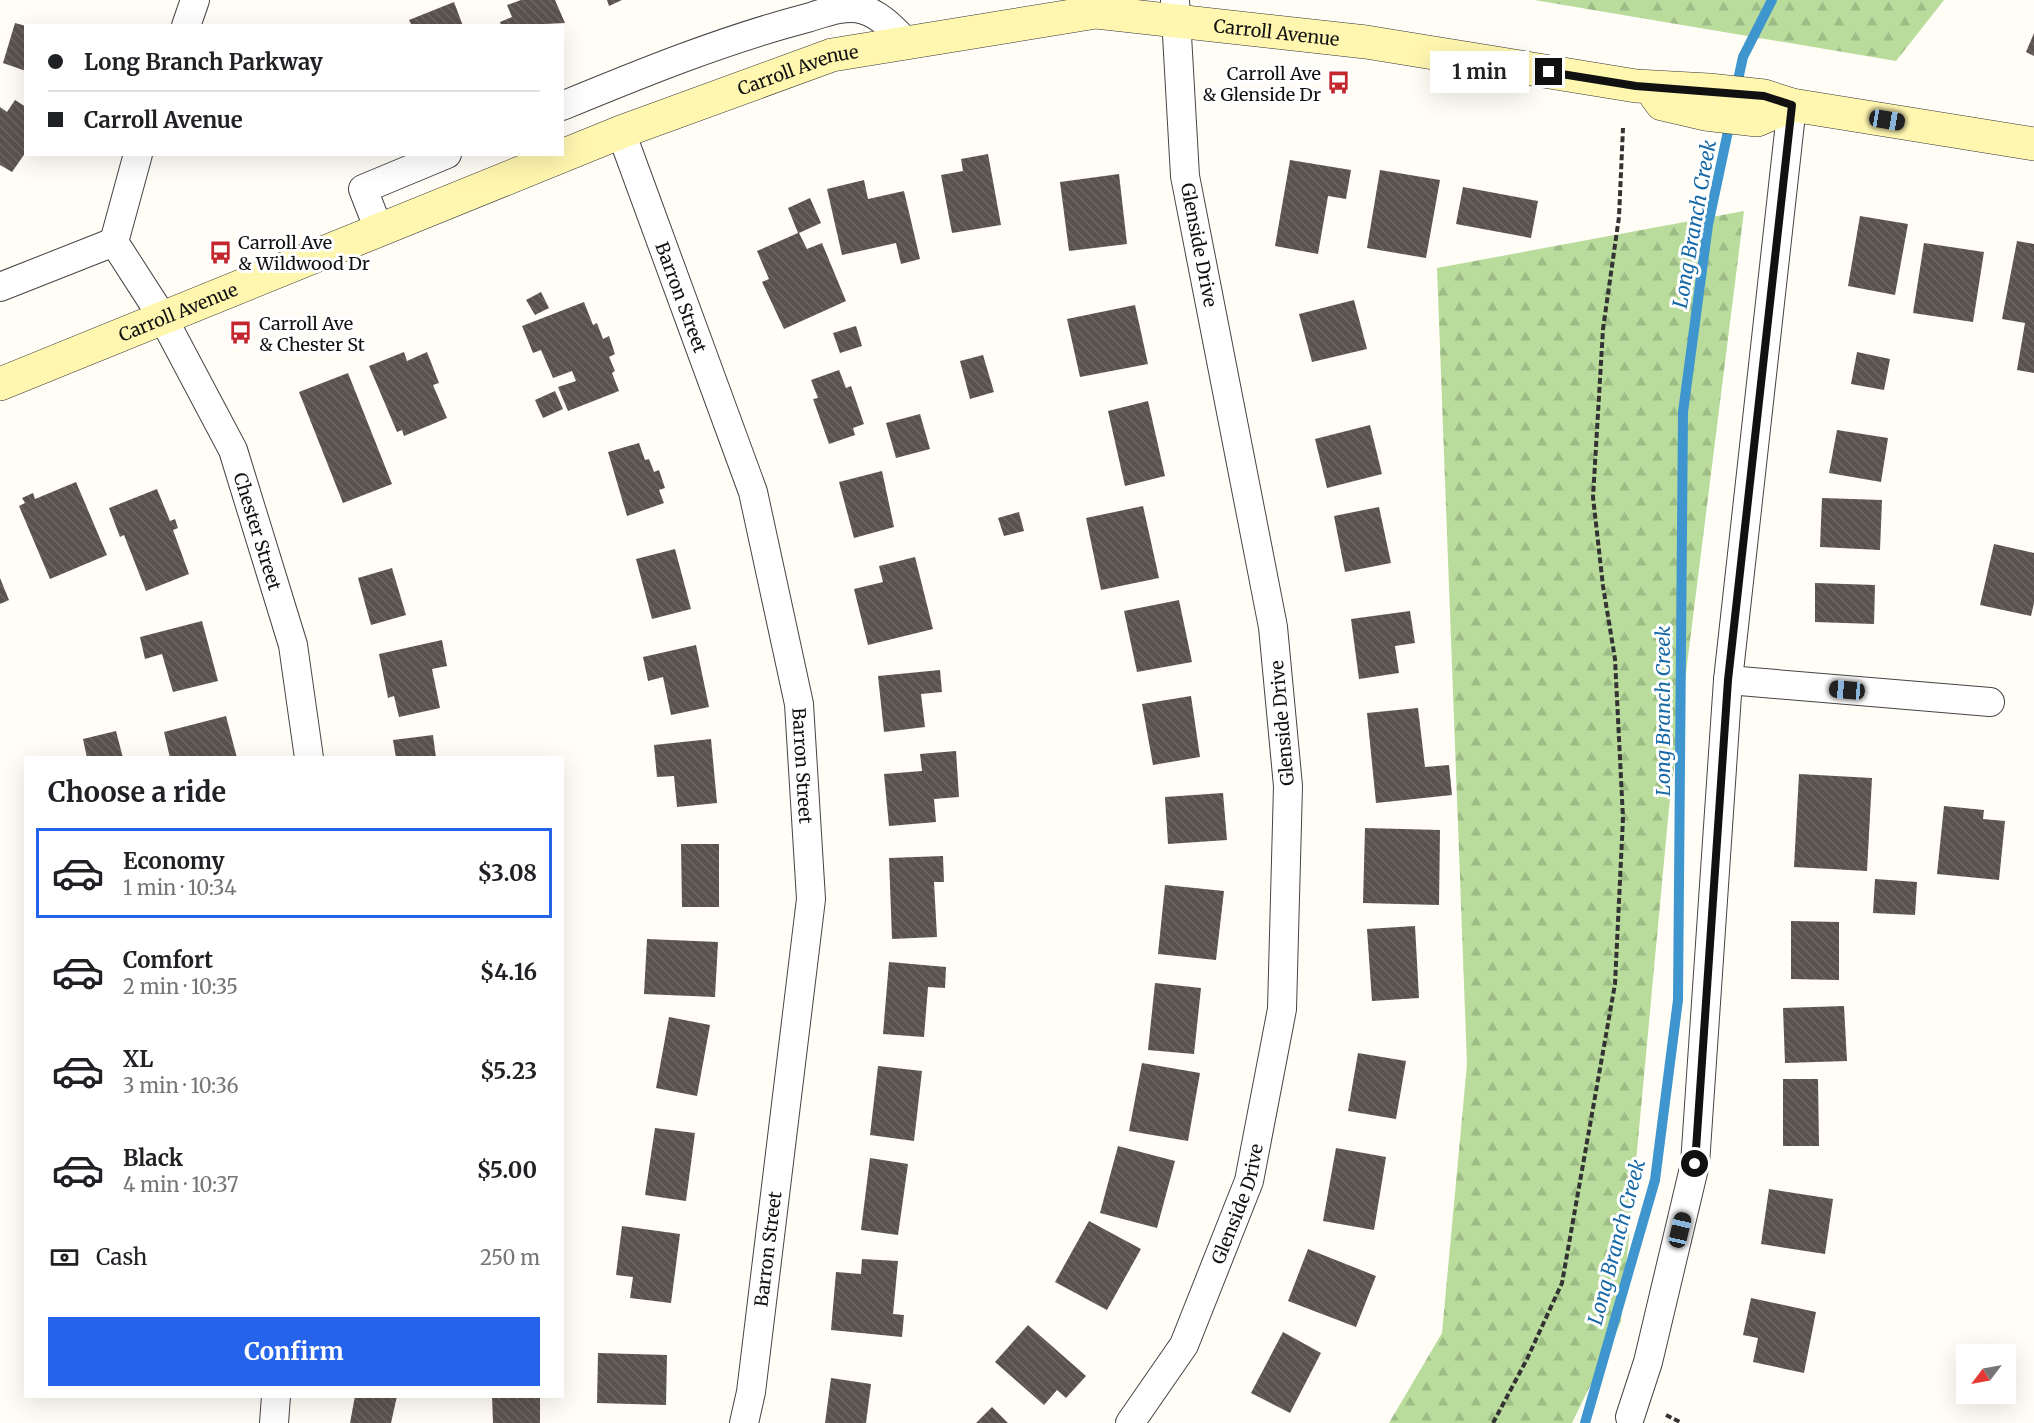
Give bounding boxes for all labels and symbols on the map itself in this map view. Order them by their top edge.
street label: Carroll Avenue [1213,14,1341,50]
street label: Carroll Avenue [734,39,860,100]
callout: 1 min [1429,51,1528,93]
route end [1535,58,1562,85]
place label: Carroll Ave & Glenside Dr [1202,62,1321,106]
bus stop icon: Carroll Ave & Glenside Dr [1326,70,1352,96]
car [1868,108,1906,132]
water label: Long Branch Creek [1667,138,1721,310]
street label: Glenside Drive [1176,181,1222,309]
place label: Carroll Ave & Wildwood Dr [238,231,370,275]
bus stop icon: Carroll Ave & Wildwood Dr [207,239,233,265]
street label: Barron Street [651,239,712,356]
street label: Carroll Avenue [115,277,241,346]
place label: Carroll Ave & Chester St [259,312,365,356]
bus stop icon: Carroll Ave & Chester St [228,320,254,346]
street label: Chester Street [229,470,287,593]
water label: Long Branch Creek [1650,626,1675,796]
street label: Glenside Drive [1265,659,1299,787]
car [1828,679,1866,701]
street label: Barron Street [788,707,818,824]
street label: Glenside Drive [1206,1142,1267,1267]
route start [1681,1150,1708,1177]
water label: Long Branch Creek [1582,1156,1650,1327]
street label: Barron Street [750,1190,786,1308]
car [1667,1210,1693,1250]
north arrow [1956,1344,2016,1404]

